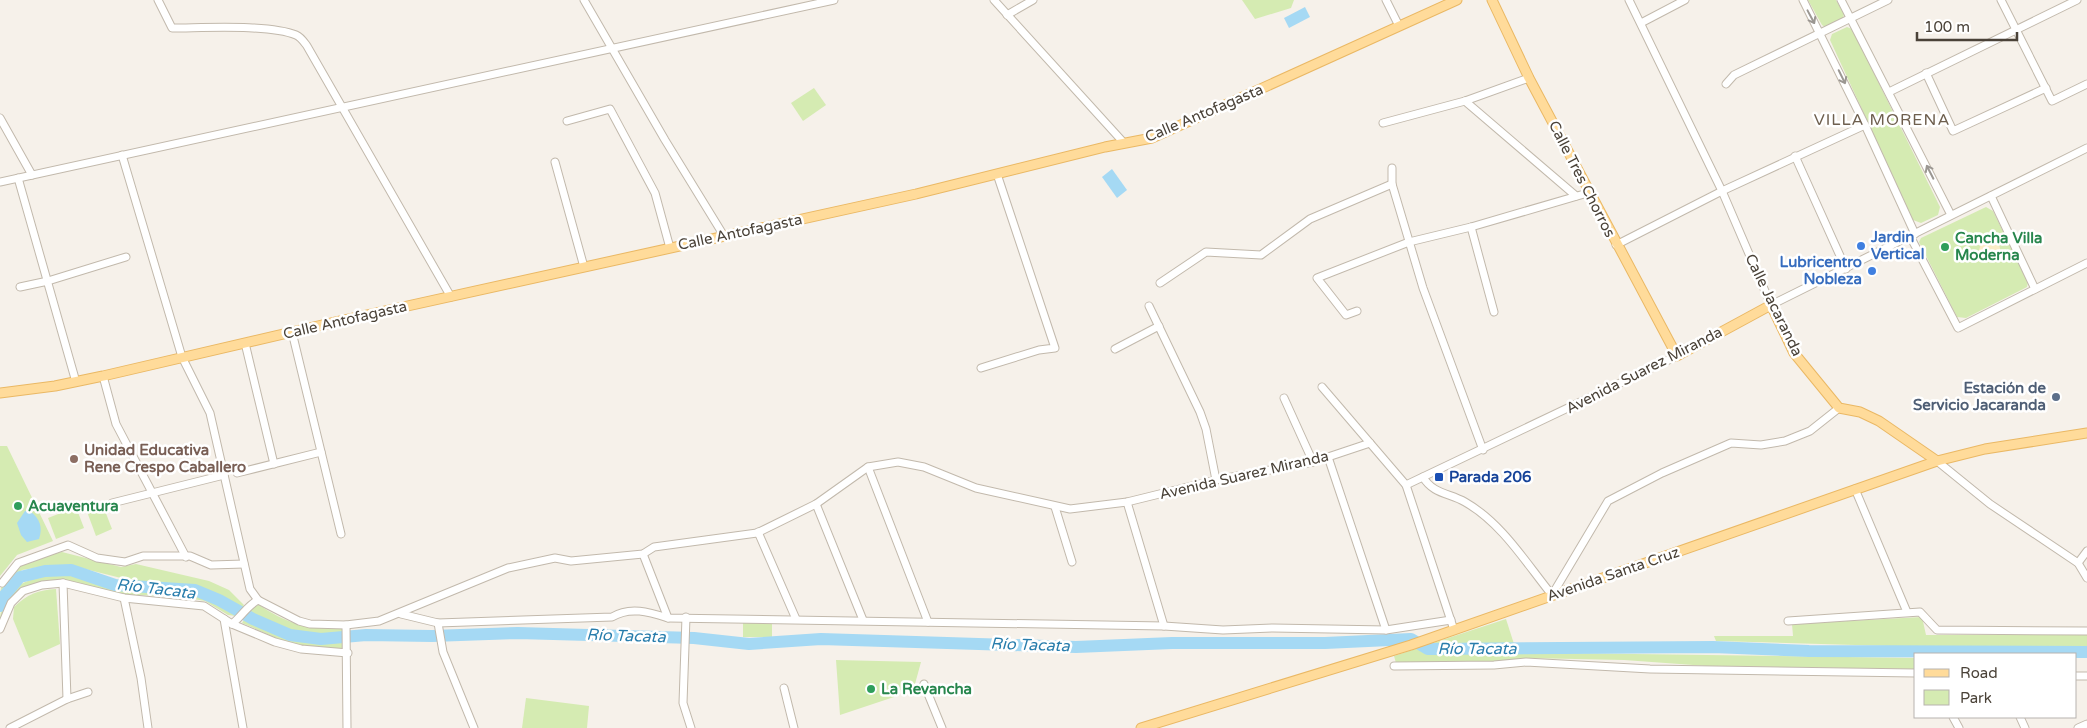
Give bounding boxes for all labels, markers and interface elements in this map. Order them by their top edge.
one-way arrow [1807,9,1816,24]
scale bar [1917,10,2017,42]
text: 100 m [1924,18,1970,36]
one-way arrow [1837,70,1847,85]
street label: Calle Antofagasta [1142,80,1266,146]
district label: VILLA MORENA [1814,110,1950,130]
street label: Calle Tres Chorros [1545,118,1619,240]
one-way arrow [1924,165,1934,180]
street label: Calle Antofagasta [676,210,804,254]
place label: Jardin Vertical [1870,228,1924,263]
place label: Cancha Villa Moderna [1955,229,2042,264]
marker: Jardin Vertical [1855,240,1867,252]
marker: Cancha Villa Moderna [1939,241,1951,253]
street label: Calle Jacaranda [1741,251,1807,359]
place label: Lubricentro Nobleza [1780,253,1862,288]
marker: Lubricentro Nobleza [1866,265,1878,277]
street label: Calle Antofagasta [281,297,409,343]
street label: Avenida Suarez Miranda [1563,323,1725,417]
place label: Estación de Servicio Jacaranda [1913,379,2047,414]
marker: Estación de Servicio Jacaranda [2050,391,2062,403]
place label: Unidad Educativa Rene Crespo Caballero [84,441,246,477]
street label: Avenida Suarez Miranda [1158,447,1330,503]
marker: Unidad Educativa Rene Crespo Caballero [68,453,80,465]
place label: Parada 206 [1449,468,1531,486]
marker: Parada 206 [1433,471,1445,483]
place label: Acuaventura [28,497,119,515]
marker: Acuaventura [12,500,24,512]
street label: Avenida Santa Cruz [1544,543,1682,605]
water label: Río Tacata [115,574,197,604]
water label: Río Tacata [586,625,667,647]
water label: Río Tacata [990,634,1071,656]
water label: Río Tacata [1437,639,1518,659]
legend [1914,653,2077,718]
text: Road [1960,664,1998,682]
place label: La Revancha [881,680,972,698]
marker: La Revancha [865,683,877,695]
text: Park [1960,689,1992,707]

